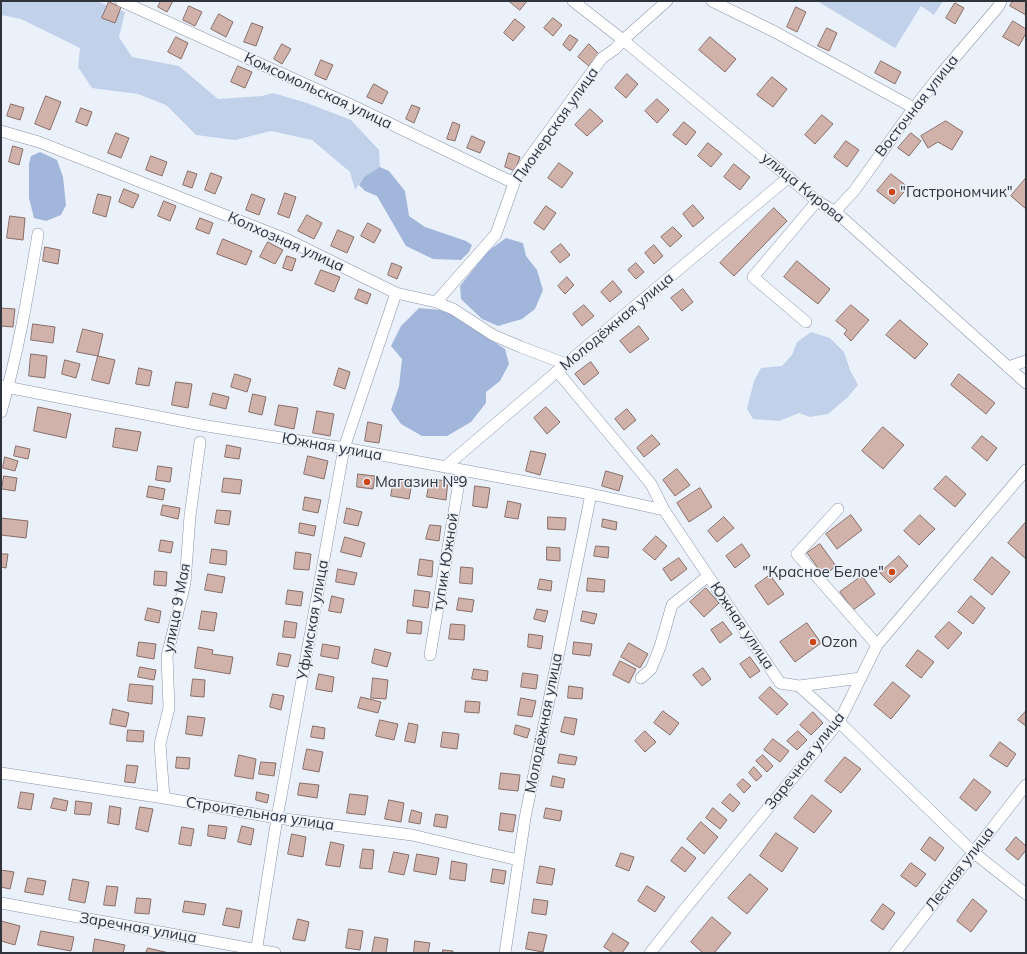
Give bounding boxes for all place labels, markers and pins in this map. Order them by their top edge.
place label: "Гастрономчик" [900,183,1013,201]
marker: "Гастрономчик" [887,187,897,197]
place label: Магазин №9 [375,473,468,491]
marker: Магазин №9 [362,477,372,487]
place label: "Красное Белое" [762,563,884,581]
marker: "Красное Белое" [887,567,897,577]
place label: Ozon [821,633,858,651]
marker: Ozon [808,637,818,647]

